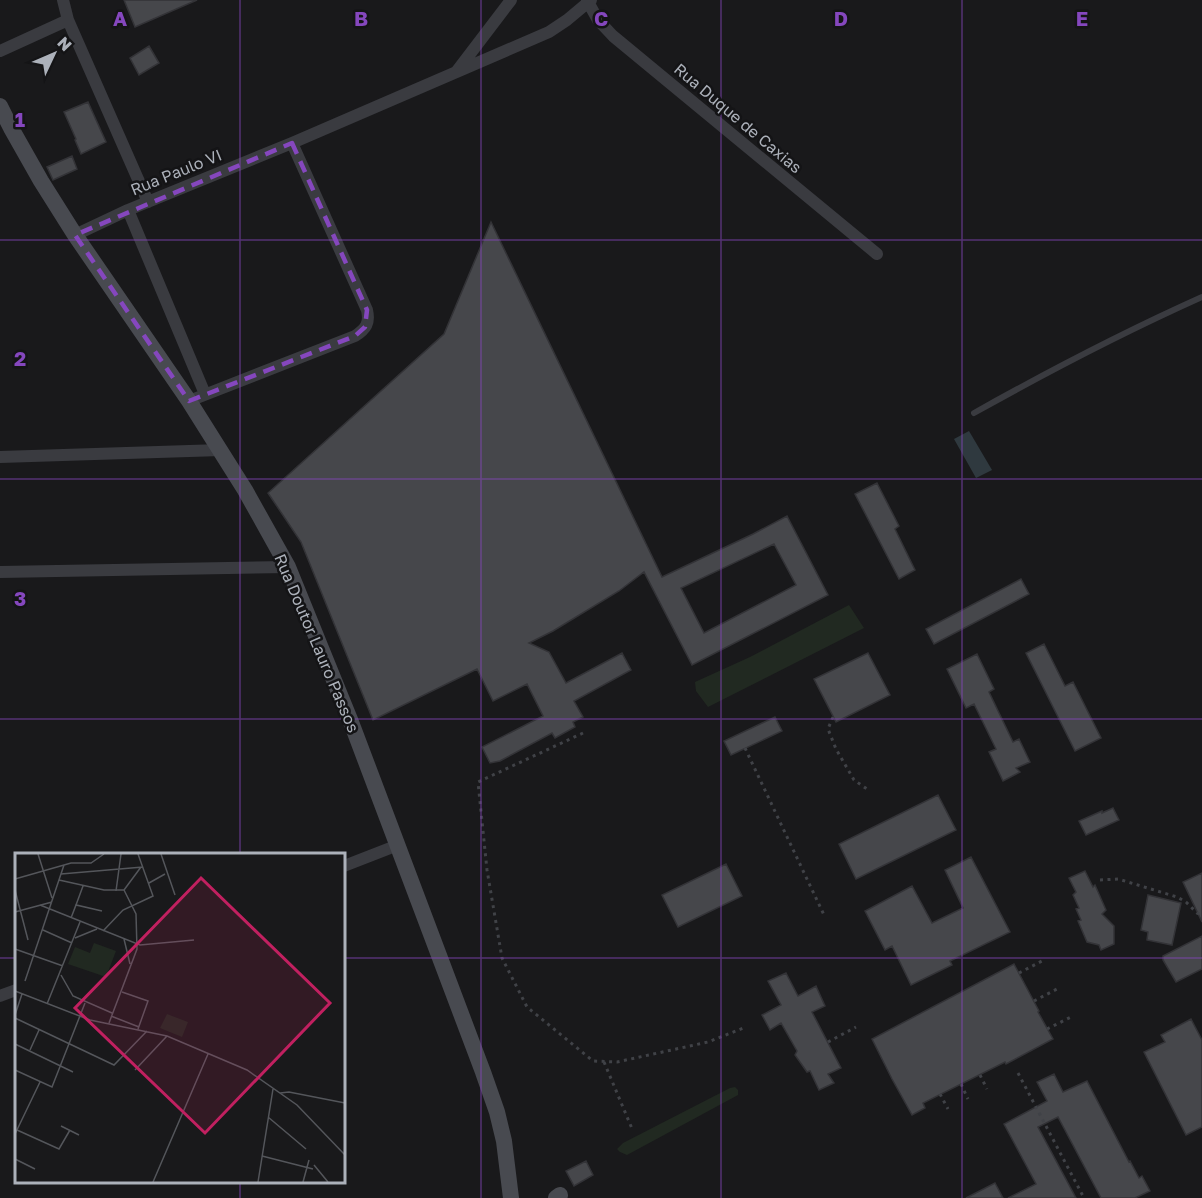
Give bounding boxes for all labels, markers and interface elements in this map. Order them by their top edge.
text: A [113,6,127,30]
text: B [354,6,368,30]
text: C [594,6,608,30]
text: D [834,6,848,30]
text: E [1076,6,1088,30]
north arrow [24,24,84,84]
text: N [53,32,76,55]
street label: Rua Duque de Caxias [670,59,806,177]
text: 1 [15,107,25,131]
street label: Rua Paulo VI [127,145,225,199]
text: 2 [14,346,26,370]
street label: Rua Doutor Lauro Passos [270,551,364,735]
text: 3 [14,586,26,610]
inset map [15,853,345,1183]

